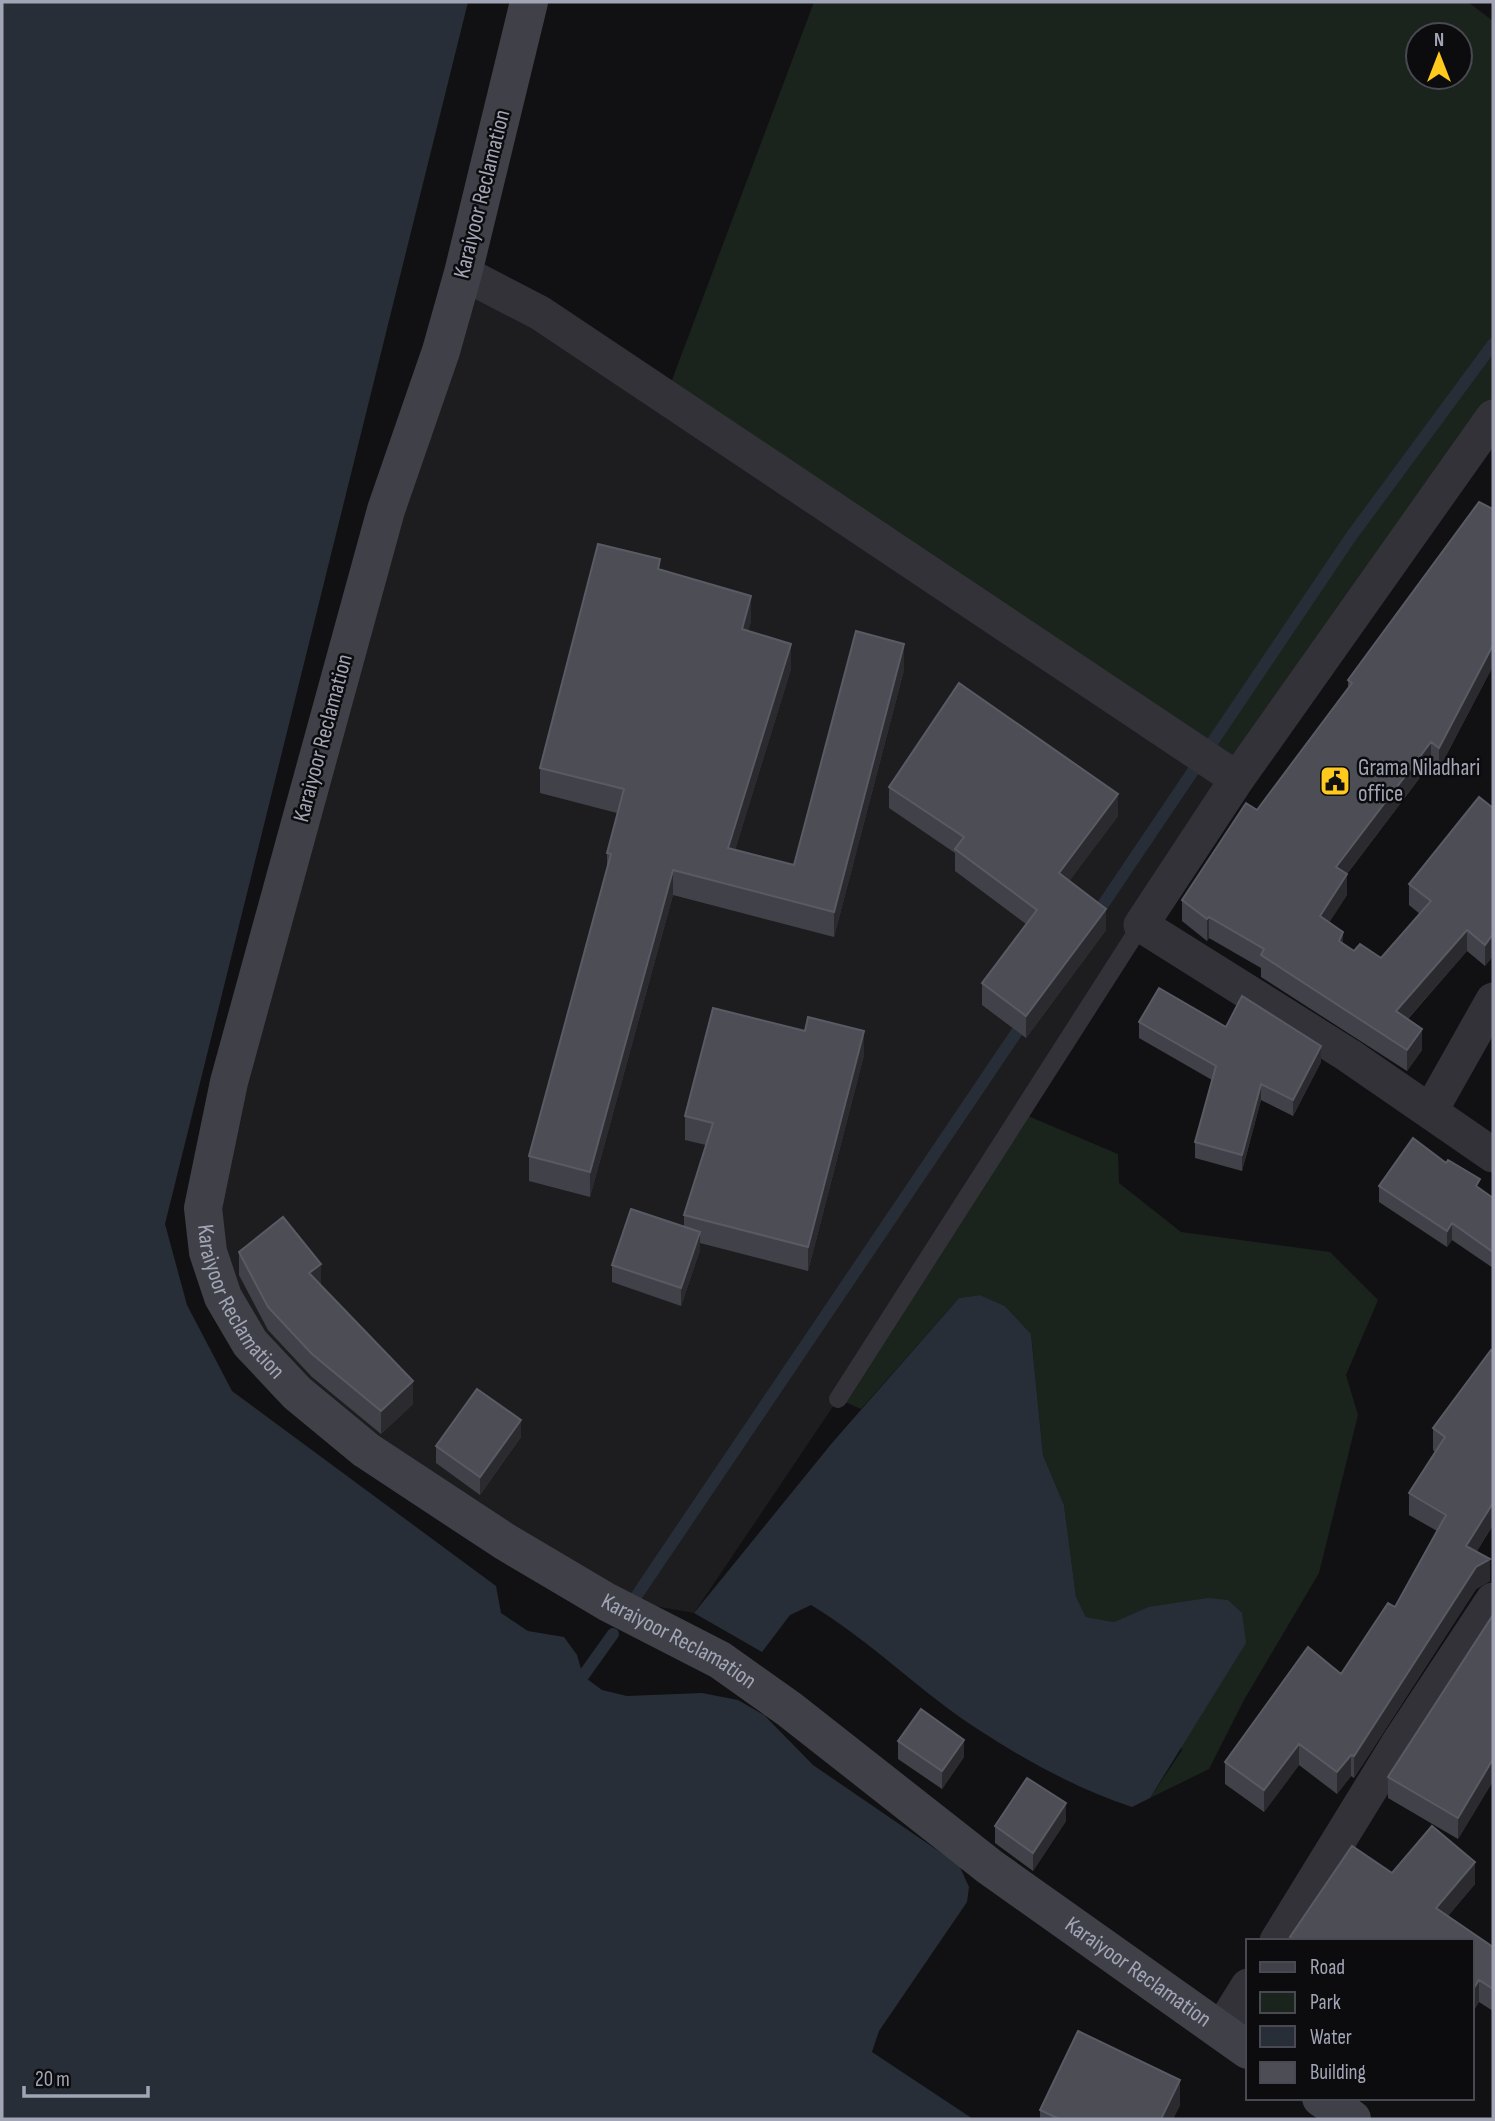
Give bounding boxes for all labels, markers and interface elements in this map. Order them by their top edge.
north arrow [1404,21,1474,91]
text: N [1434,29,1444,52]
street label: Karaiyoor Reclamation [448,107,516,281]
street label: Karaiyoor Reclamation [287,651,359,825]
place label: Grama Niladhari office [1358,754,1480,808]
public building icon: Grama Niladhari office [1318,764,1352,798]
street label: Karaiyoor Reclamation [191,1223,291,1385]
street label: Karaiyoor Reclamation [596,1587,762,1695]
street label: Karaiyoor Reclamation [1059,1911,1217,2033]
legend [1246,1939,1474,2100]
text: Road [1310,1955,1345,1980]
text: Park [1310,1990,1341,2015]
text: Water [1310,2025,1352,2050]
scale bar [24,2054,149,2098]
text: Building [1310,2060,1366,2085]
text: 20 m [35,2067,70,2092]

